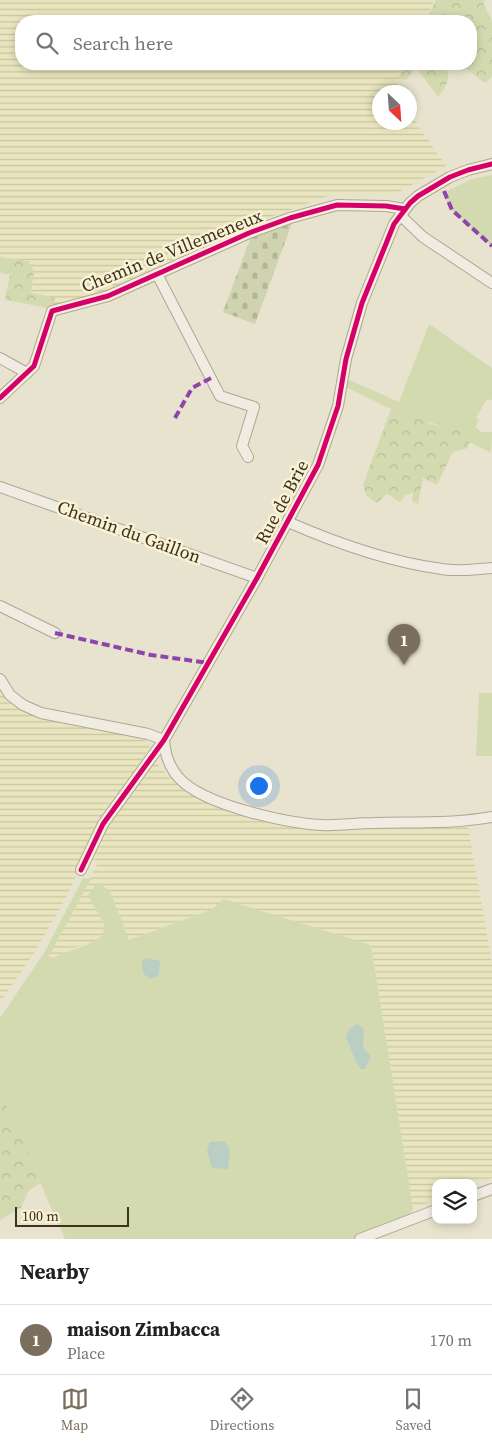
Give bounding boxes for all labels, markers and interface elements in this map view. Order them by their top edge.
search box [15,15,477,70]
icon: search [33,29,61,57]
text: Search here [73,30,173,56]
north arrow [372,85,417,130]
street label: Chemin de Villemeneux [77,203,267,298]
street label: Rue de Brie [249,455,314,548]
street label: Chemin du Gaillon [54,494,205,569]
pin: 1 [388,624,420,665]
your location [246,773,272,799]
map controls [432,1179,477,1224]
button: layers [432,1179,477,1224]
scale bar [15,1204,129,1227]
text: 100 m [22,1206,59,1226]
text: Nearby [20,1257,90,1286]
text: maison Zimbacca [67,1316,220,1342]
text: 1 [32,1329,40,1351]
text: 170 m [430,1329,472,1351]
text: Place [67,1342,105,1364]
tab: Map [61,1385,89,1435]
tab: Directions [210,1385,274,1435]
tab: Saved [396,1385,431,1435]

